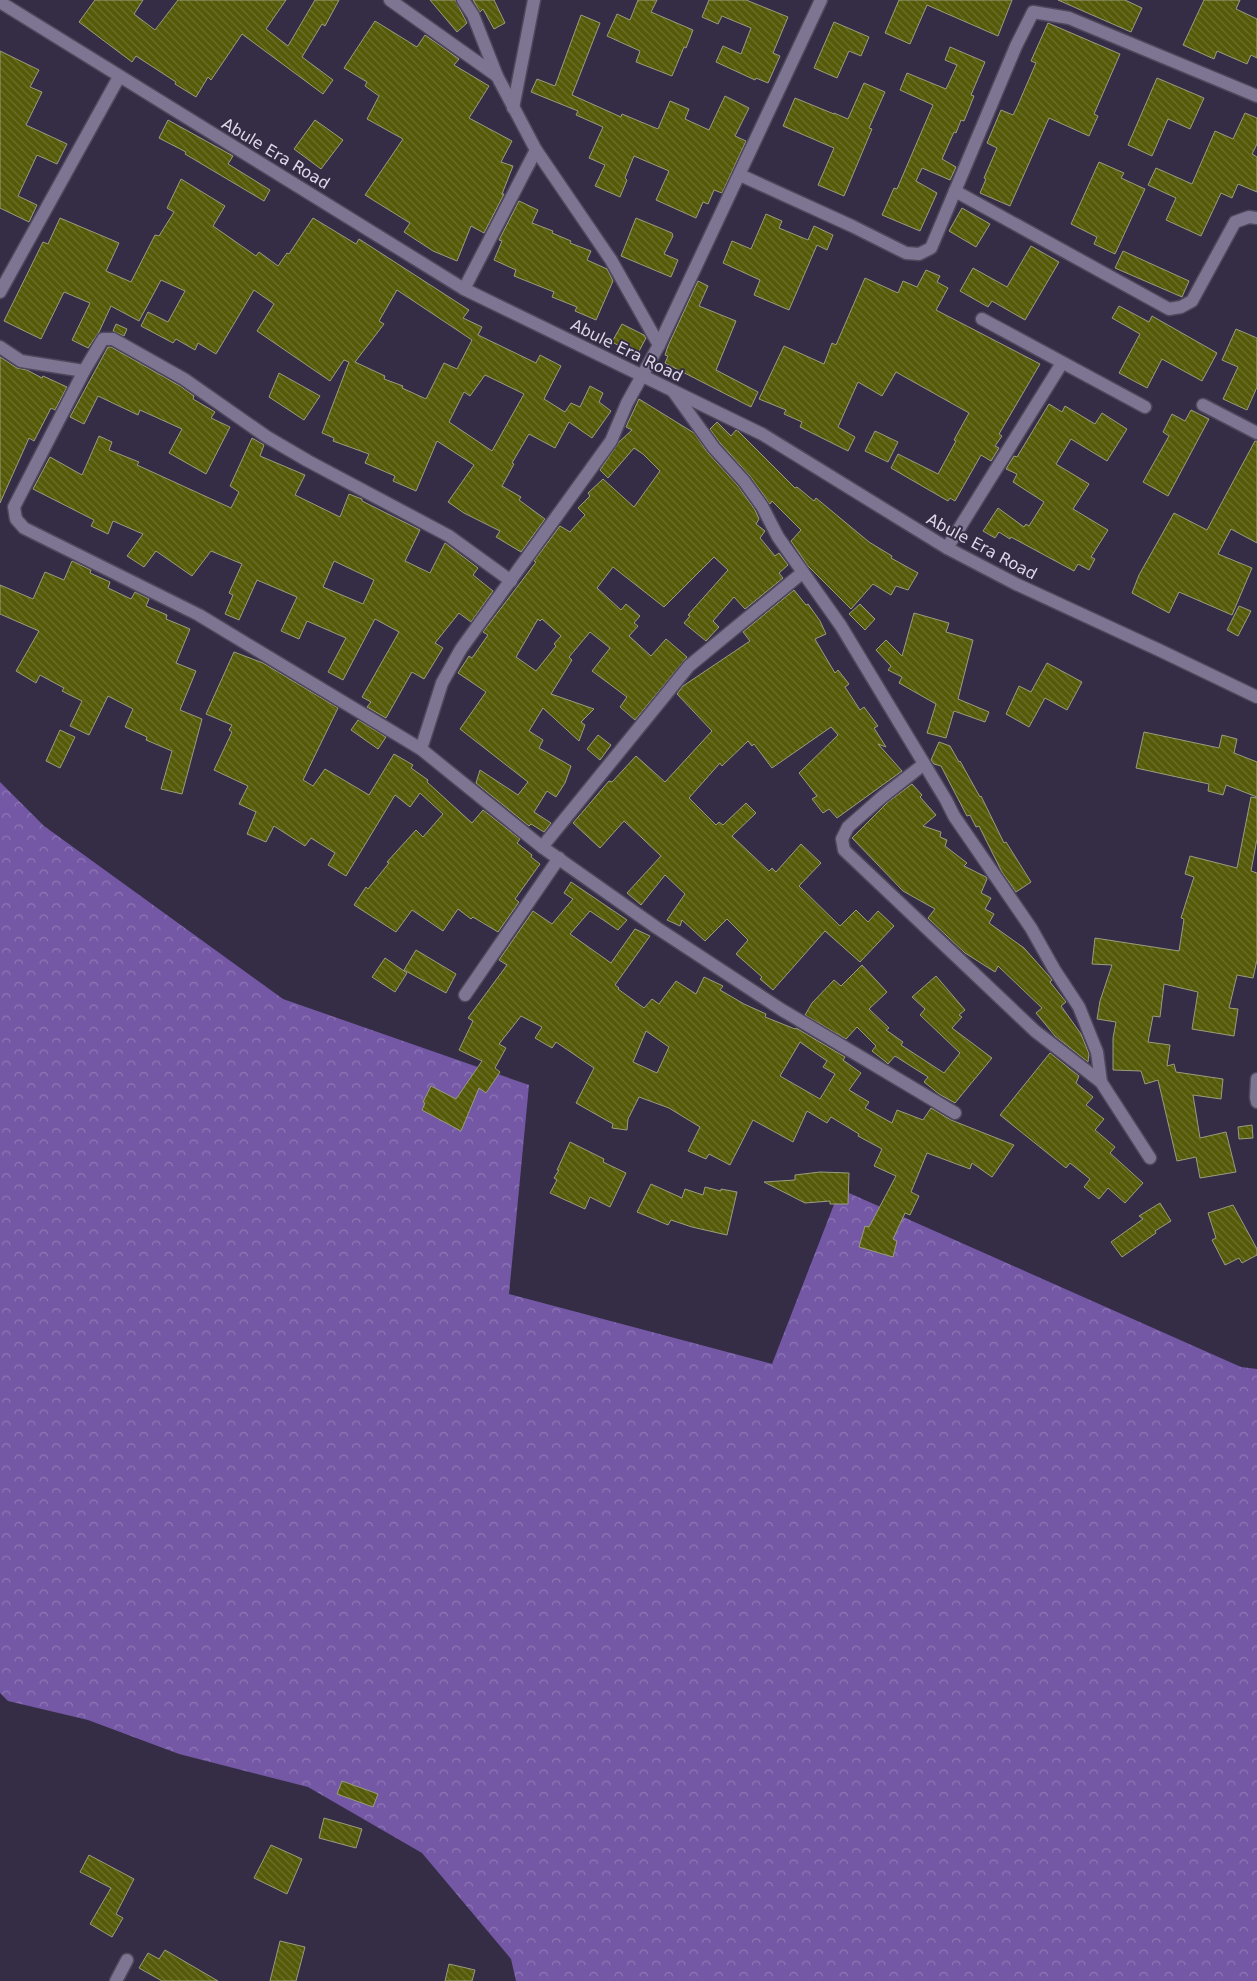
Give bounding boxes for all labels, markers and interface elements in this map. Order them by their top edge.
street label: Abule Era Road [218,114,333,193]
street label: Abule Era Road [568,315,686,386]
street label: Abule Era Road [923,509,1040,584]

